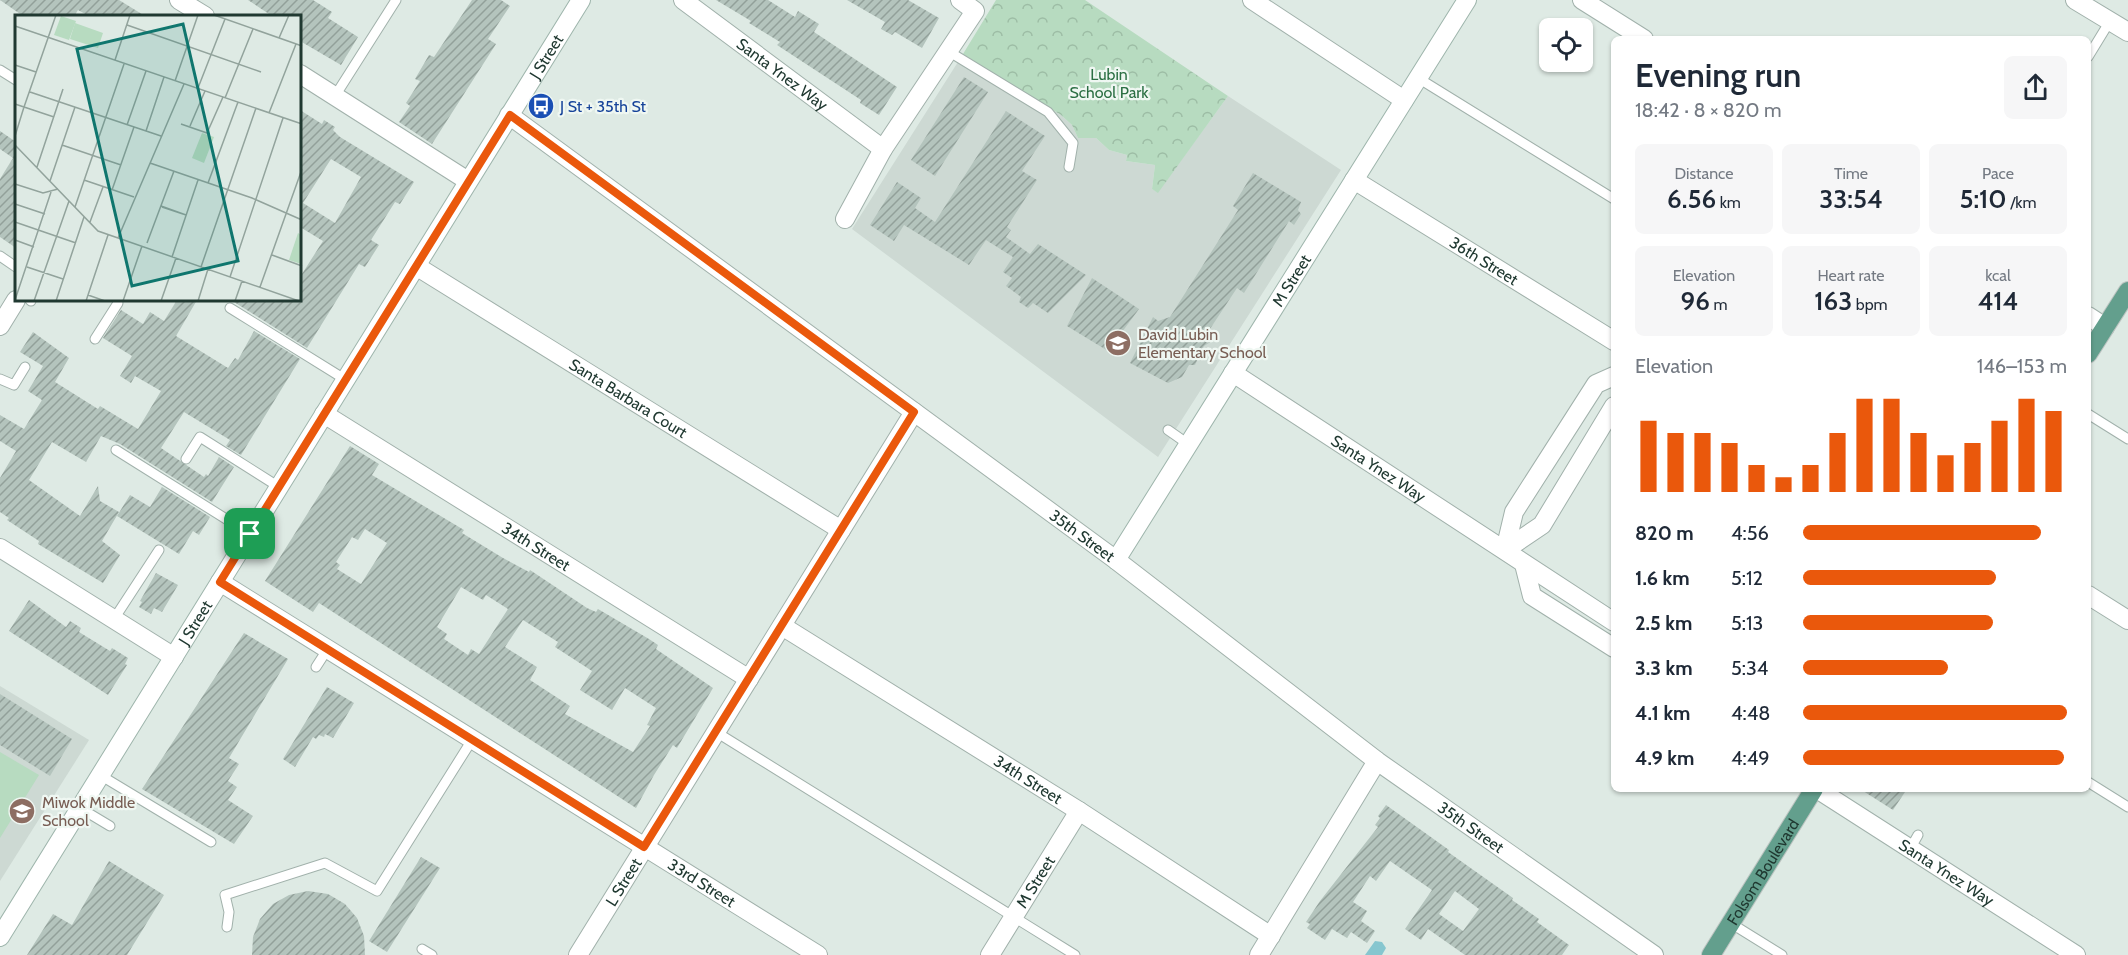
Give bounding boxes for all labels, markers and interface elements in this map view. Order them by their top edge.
inset map [15,15,302,302]
map controls [1539,18,1593,72]
button: locate [1539,18,1593,72]
street label: J Street [524,30,567,83]
street label: Santa Ynez Way [733,34,832,114]
text: Evening run [1635,55,1801,95]
button: share [2004,56,2067,119]
park label: Lubin School Park [1069,65,1149,102]
bus stop icon: J St + 35th St [526,91,556,121]
place label: J St + 35th St [559,97,647,116]
text: 18:42 · 8 × 820 m [1635,98,1781,122]
text: Distance [1675,164,1733,183]
text: Time [1834,164,1868,183]
text: Pace [1982,164,2014,183]
text: 6.56 [1667,183,1716,215]
text: 33:54 [1819,183,1883,215]
text: 5:10 [1959,183,2007,215]
text: km [1716,193,1741,212]
text: /km [2007,193,2037,212]
street label: 36th Street [1446,232,1522,289]
street label: M Street [1268,250,1315,310]
text: Elevation [1673,266,1735,285]
text: Heart rate [1818,266,1884,285]
text: kcal [1985,266,2011,285]
text: 96 [1681,285,1710,317]
text: 163 [1814,285,1852,317]
text: 414 [1978,285,2018,317]
text: m [1710,295,1727,314]
text: bpm [1852,295,1888,314]
place label: David Lubin Elementary School [1138,325,1266,362]
school or university icon: David Lubin Elementary School [1103,328,1133,358]
street label: Santa Barbara Court [566,354,691,442]
text: Elevation [1635,354,1713,378]
text: 146–153 m [1977,354,2067,378]
street label: Santa Ynez Way [1328,430,1429,506]
street label: 35th Street [1046,505,1119,566]
pin [224,508,275,559]
icon: arrive [233,517,266,550]
street label: 34th Street [499,518,574,575]
text: 820 m [1635,521,1694,545]
text: 4:56 [1731,521,1769,545]
text: 1.6 km [1635,566,1690,590]
text: 5:12 [1731,566,1763,590]
street label: J Street [173,596,216,649]
text: 2.5 km [1635,611,1692,635]
text: 5:13 [1731,611,1763,635]
text: 3.3 km [1635,656,1693,680]
text: 5:34 [1731,656,1768,680]
text: 4.1 km [1635,701,1690,725]
text: 4:48 [1731,701,1770,725]
text: 4.9 km [1635,746,1694,770]
text: 4:49 [1731,746,1770,770]
street label: 34th Street [991,751,1066,808]
place label: Miwok Middle School [42,793,135,830]
school or university icon: Miwok Middle School [7,796,37,826]
street label: 35th Street [1434,797,1508,857]
street label: Folsom Boulevard [1723,815,1803,928]
street label: Santa Ynez Way [1896,835,1998,909]
street label: M Street [1012,852,1059,911]
street label: L Street [601,854,646,909]
street label: 33rd Street [665,854,740,911]

